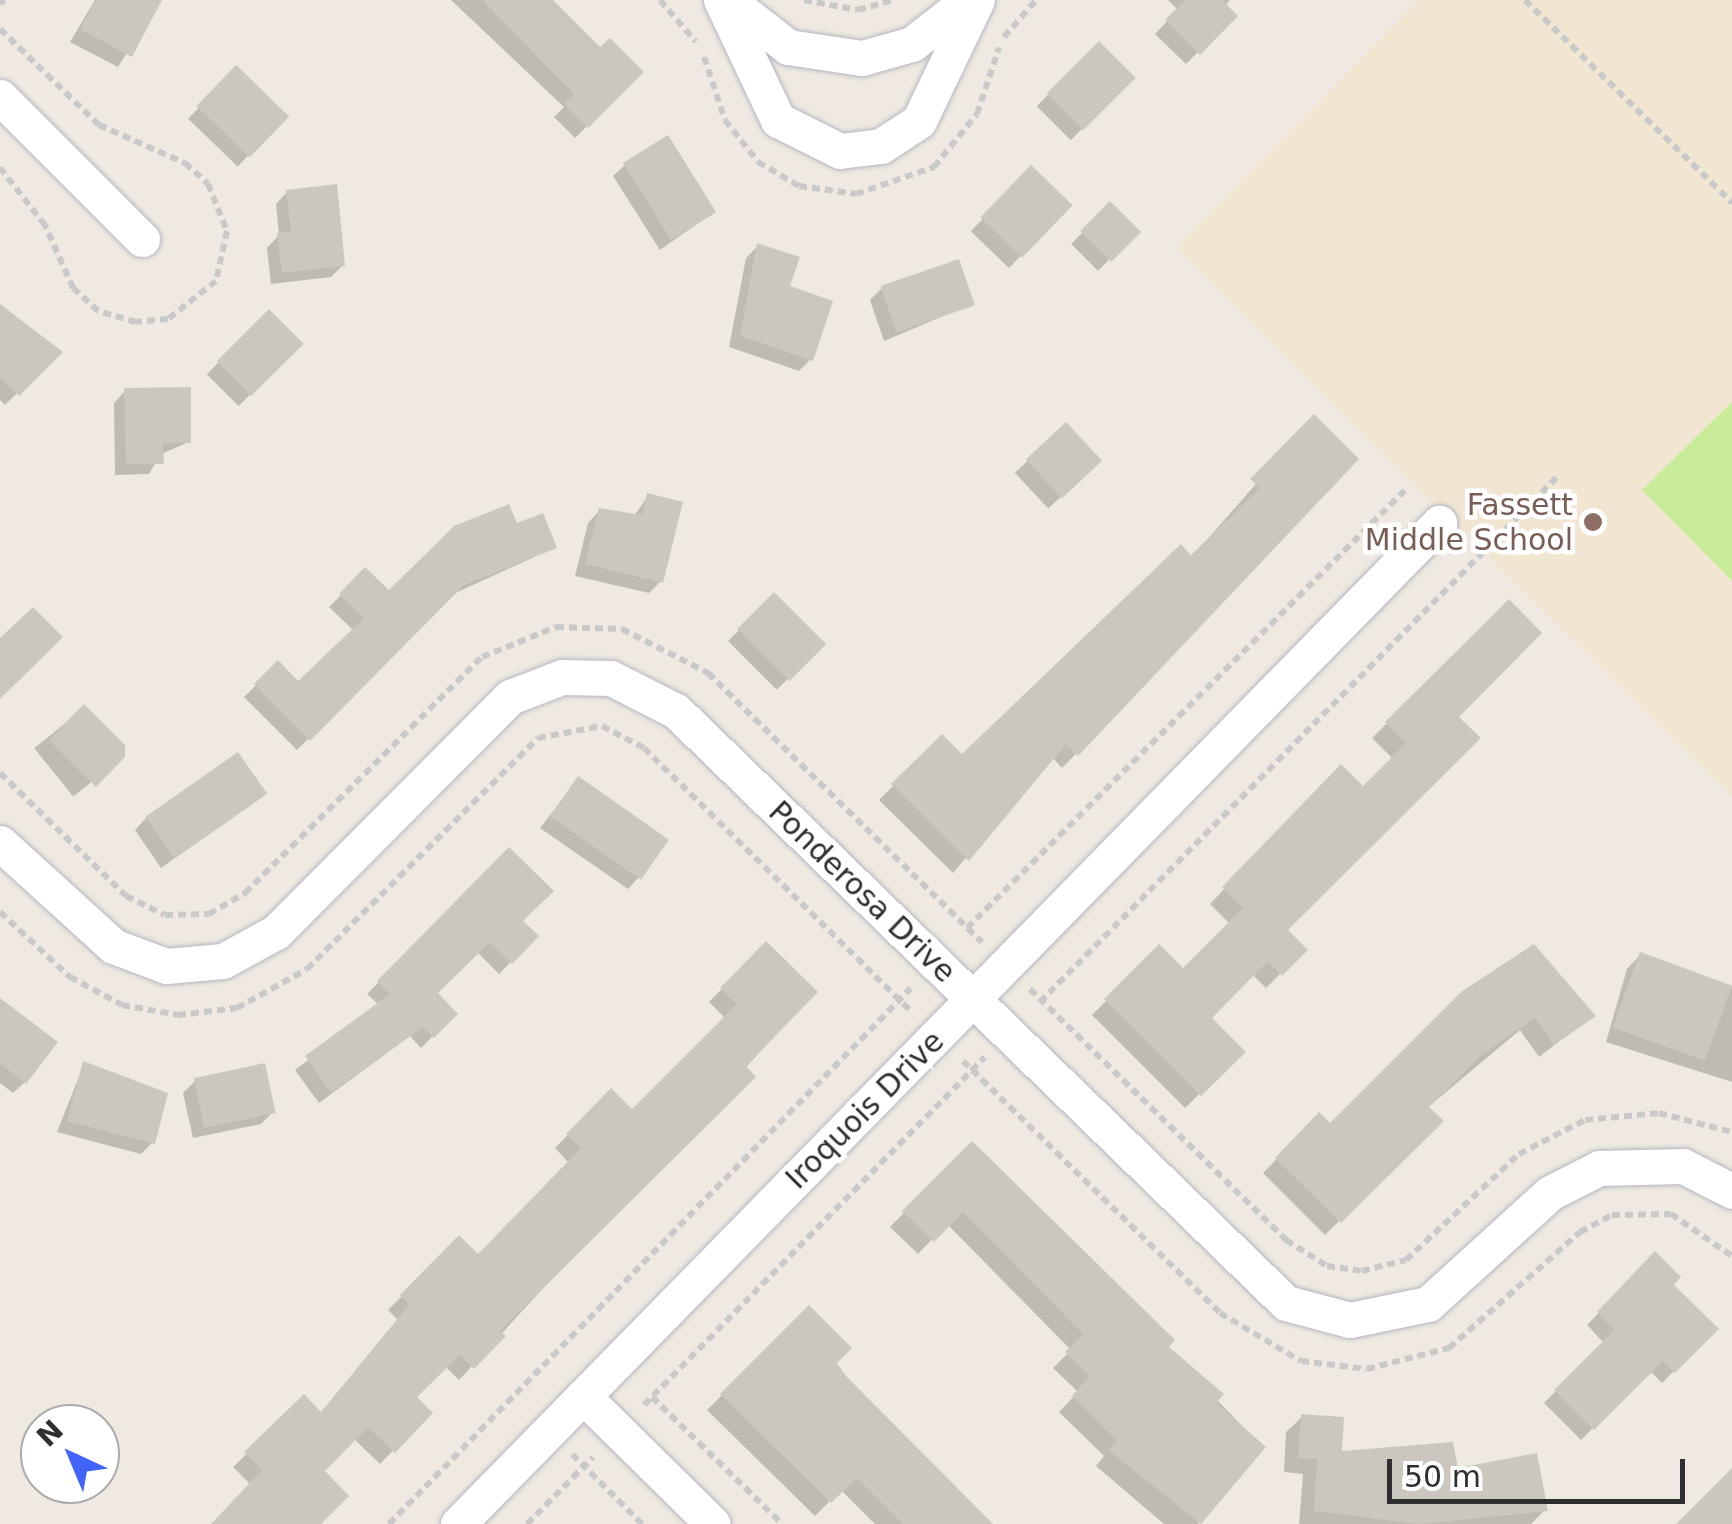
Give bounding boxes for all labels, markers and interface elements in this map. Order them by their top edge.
place label: Fassett Middle School [1365,487,1573,558]
marker: Fassett Middle School [1582,511,1604,533]
street label: Ponderosa Drive [761,794,963,990]
street label: Iroquois Drive [778,1023,952,1197]
north arrow [20,1404,120,1504]
text: N [30,1413,70,1454]
scale bar [1392,1439,1690,1501]
text: 50 m [1404,1459,1481,1494]

